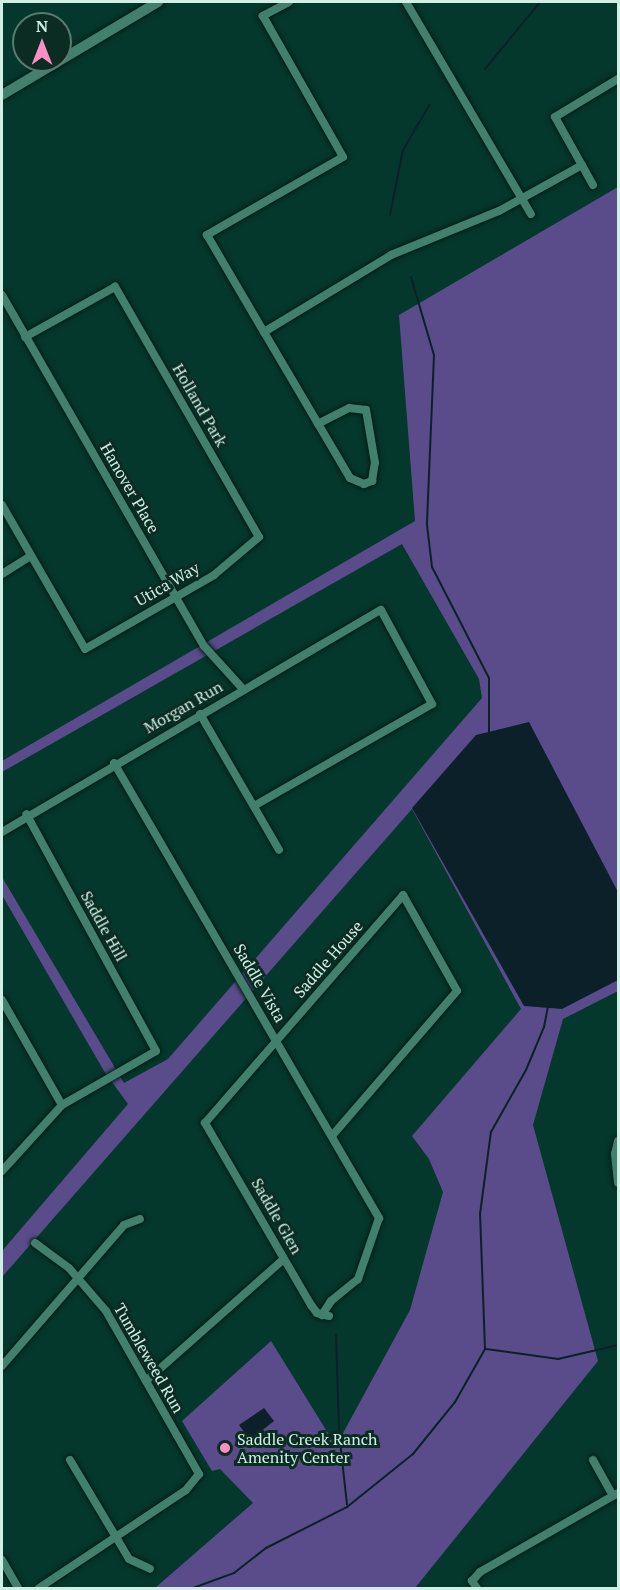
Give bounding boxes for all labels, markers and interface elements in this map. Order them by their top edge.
north arrow [12,12,72,72]
text: N [36,15,48,37]
street label: Holland Park [169,360,231,450]
street label: Hanover Place [96,439,164,537]
street label: Utica Way [131,558,203,610]
street label: Morgan Run [140,677,226,737]
street label: Saddle Hill [77,888,131,964]
street label: Saddle House [289,917,367,1001]
street label: Saddle Vista [230,940,290,1026]
street label: Saddle Glen [248,1175,306,1257]
street label: Tumbleweed Run [110,1300,188,1416]
place label: Saddle Creek Ranch Amenity Center [237,1429,377,1467]
marker: Saddle Creek Ranch Amenity Center [218,1441,232,1455]

